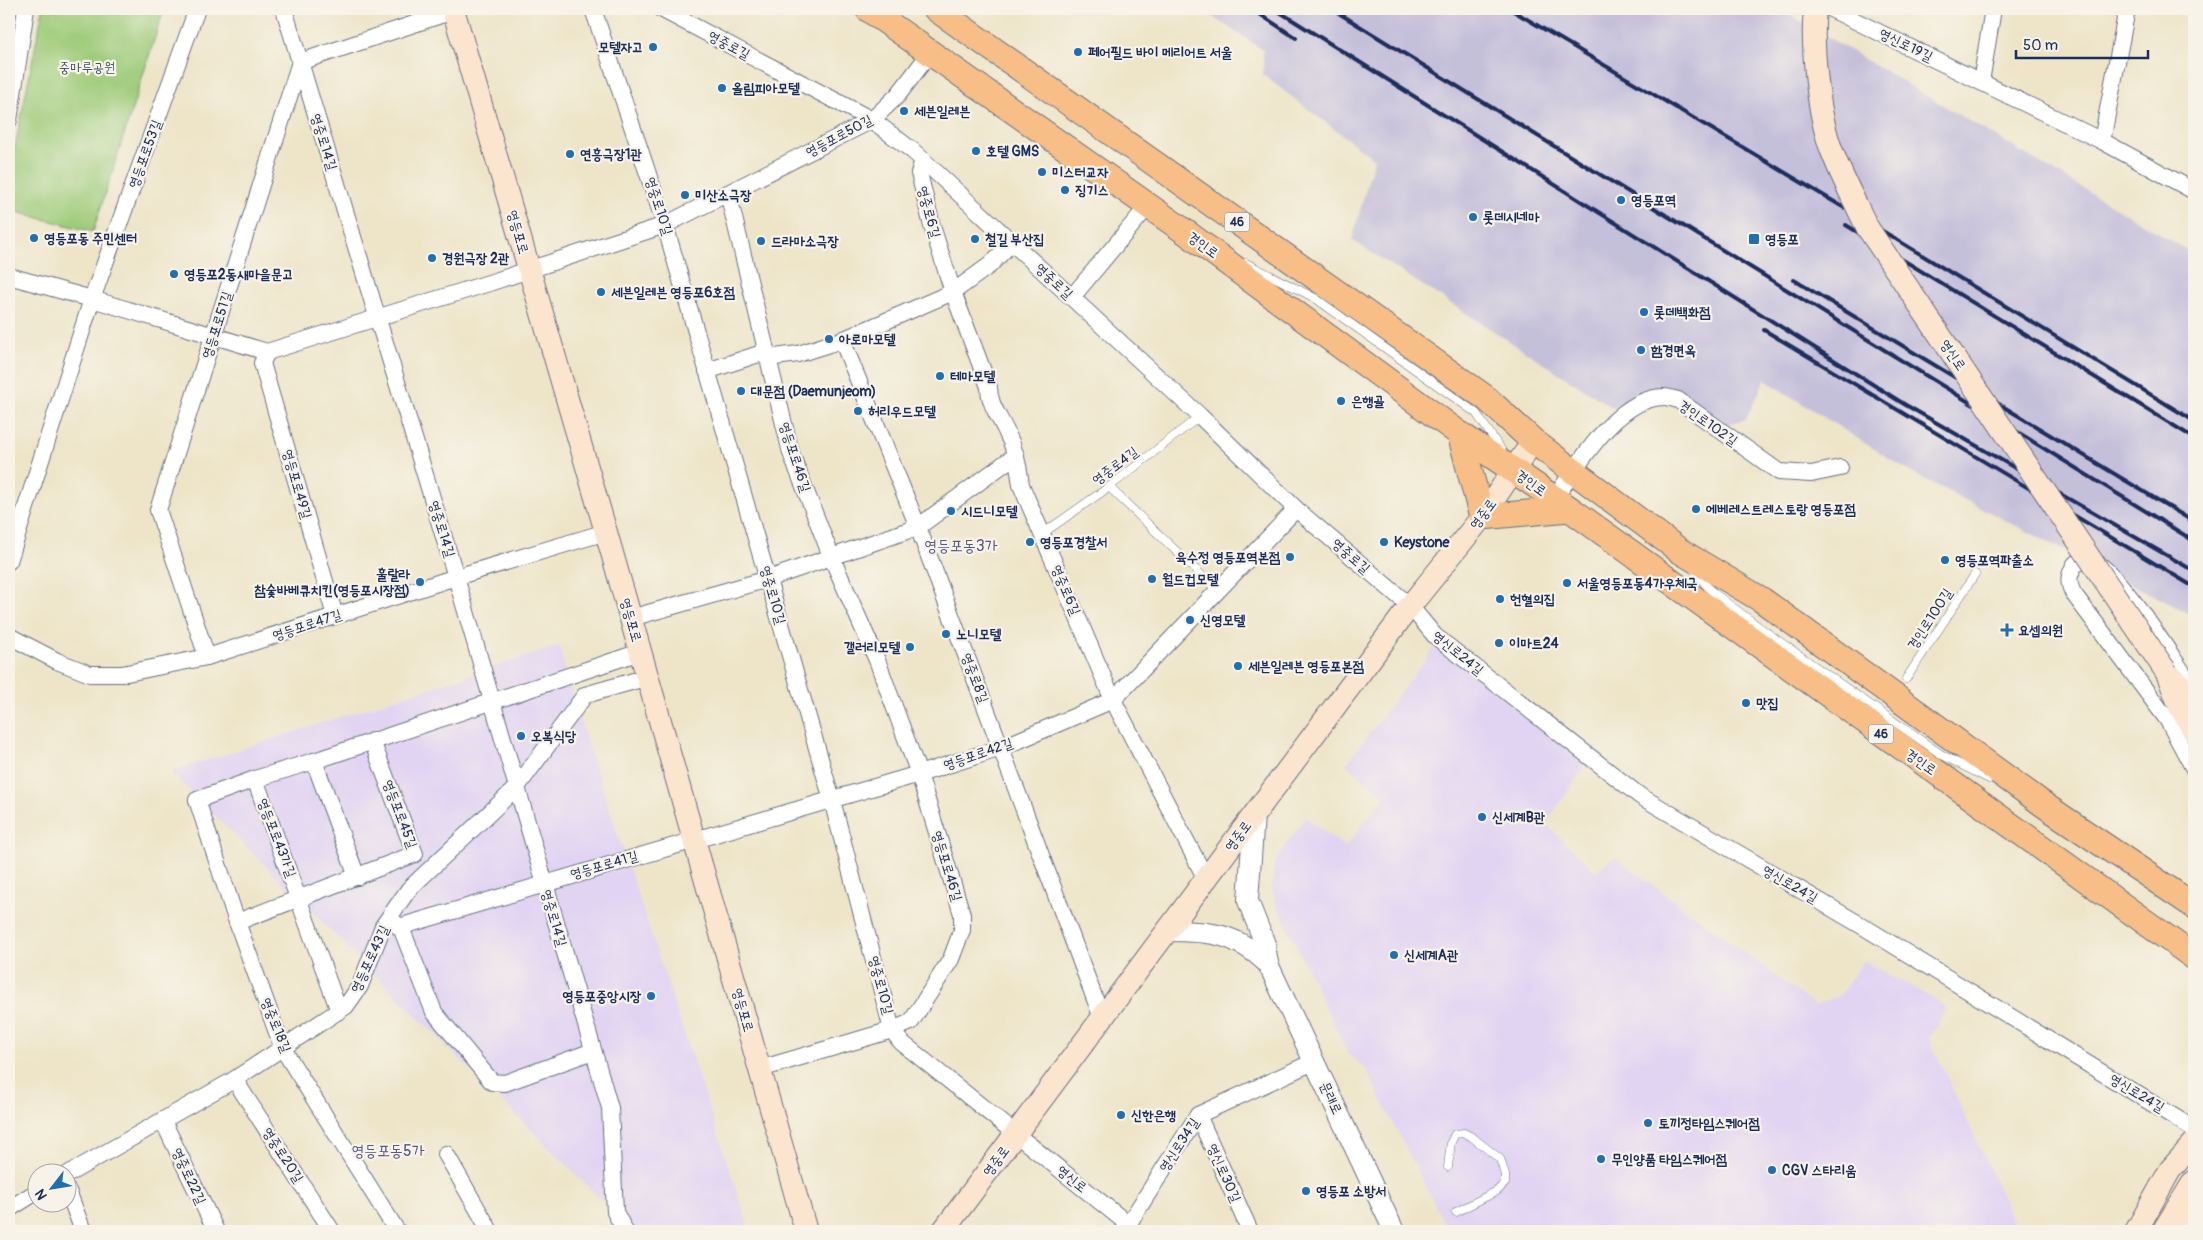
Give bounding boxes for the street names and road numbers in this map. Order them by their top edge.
street label: 영신로19길 [1876,25,1936,66]
street label: 영중로길 [705,27,754,63]
street label: 영중로14길 [307,111,341,173]
street label: 영등포로50길 [803,111,876,161]
street label: 영등포로53길 [125,117,166,191]
street label: 영중로10길 [642,175,677,238]
street label: 영중로6길 [914,184,944,241]
street label: 영등포로 [504,208,532,256]
road number: 46 [1224,212,1250,232]
street label: 경인로 [1184,228,1222,262]
street label: 영중로길 [1032,259,1077,303]
street label: 영등포로51길 [198,289,236,361]
street label: 영신로 [1937,336,1969,374]
street label: 경인로102길 [1675,397,1741,450]
street label: 영등포로46길 [776,420,815,495]
street label: 영중로4길 [1089,443,1142,489]
street label: 영등포로49길 [279,447,315,521]
street label: 경인로 [1512,466,1550,500]
street label: 영중로 [1466,495,1500,533]
street label: 영중로14길 [425,498,459,560]
street label: 영중로길 [1328,535,1374,578]
street label: 영중로6길 [1048,562,1085,618]
street label: 영중로10길 [757,564,790,627]
street label: 경인로100길 [1904,585,1956,653]
street label: 영등포로 [617,596,645,644]
street label: 영등포로47길 [270,606,344,644]
street label: 영신로24길 [1429,627,1488,679]
street label: 영중로8길 [958,651,993,706]
road number: 46 [1868,724,1894,744]
street label: 영등포로42길 [941,734,1016,774]
street label: 경인로 [1902,745,1940,779]
street label: 영등포로45길 [379,777,421,851]
street label: 영등포로43가길 [254,796,300,881]
street label: 영중로 [1221,817,1255,855]
street label: 영등포로46길 [928,829,966,904]
street label: 영등포로41길 [568,847,641,883]
street label: 영신로24길 [1759,861,1821,907]
street label: 영중로14길 [538,887,570,949]
street label: 영등포로43길 [347,922,393,995]
street label: 영중로10길 [865,954,897,1017]
street label: 영등포로 [729,986,757,1034]
street label: 영중로18길 [257,995,295,1056]
street label: 영신로24길 [2106,1070,2168,1116]
street label: 문래로 [1316,1079,1346,1117]
street label: 영신로34길 [1155,1114,1203,1175]
street label: 영중로20길 [259,1124,308,1186]
street label: 영신로30길 [1204,1141,1245,1206]
street label: 영중로 [979,1142,1013,1180]
street label: 영중로22길 [168,1145,210,1208]
street label: 영신로 [1054,1162,1090,1196]

